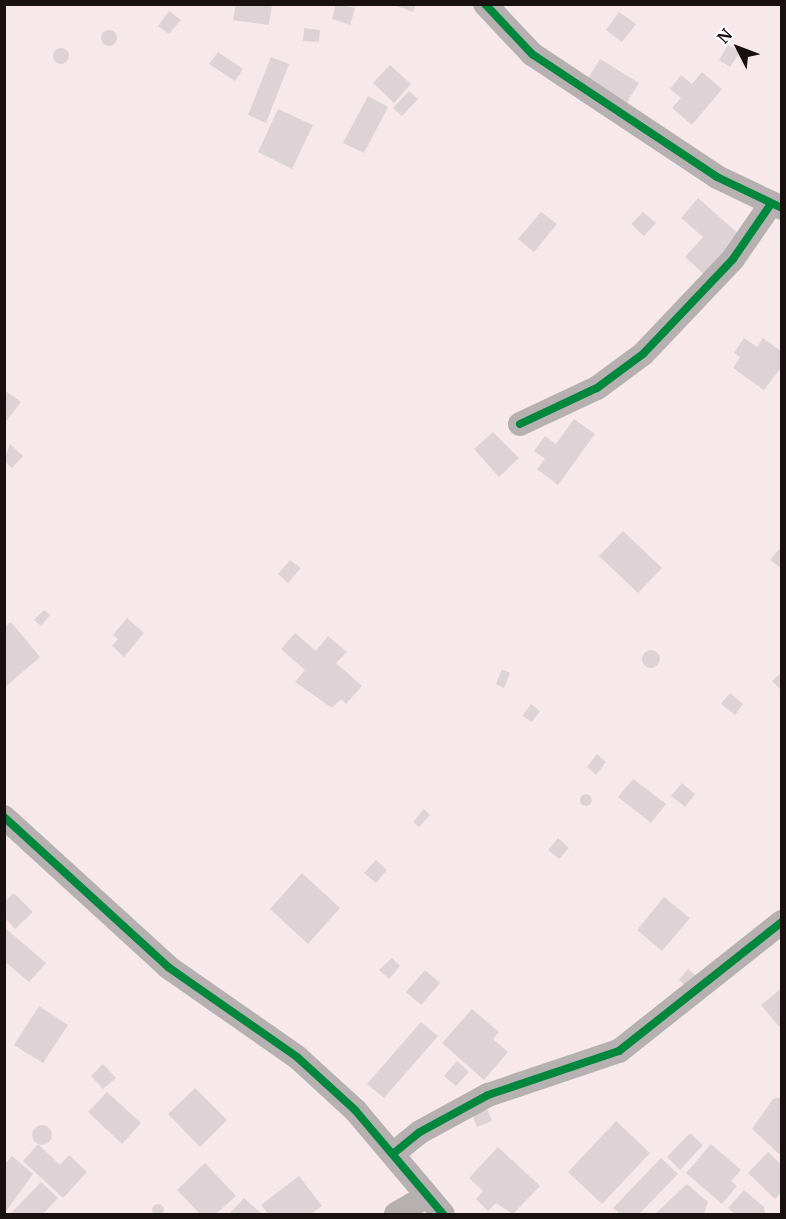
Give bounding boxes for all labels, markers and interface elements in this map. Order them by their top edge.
north arrow [708,18,768,78]
text: N [713,25,736,47]

